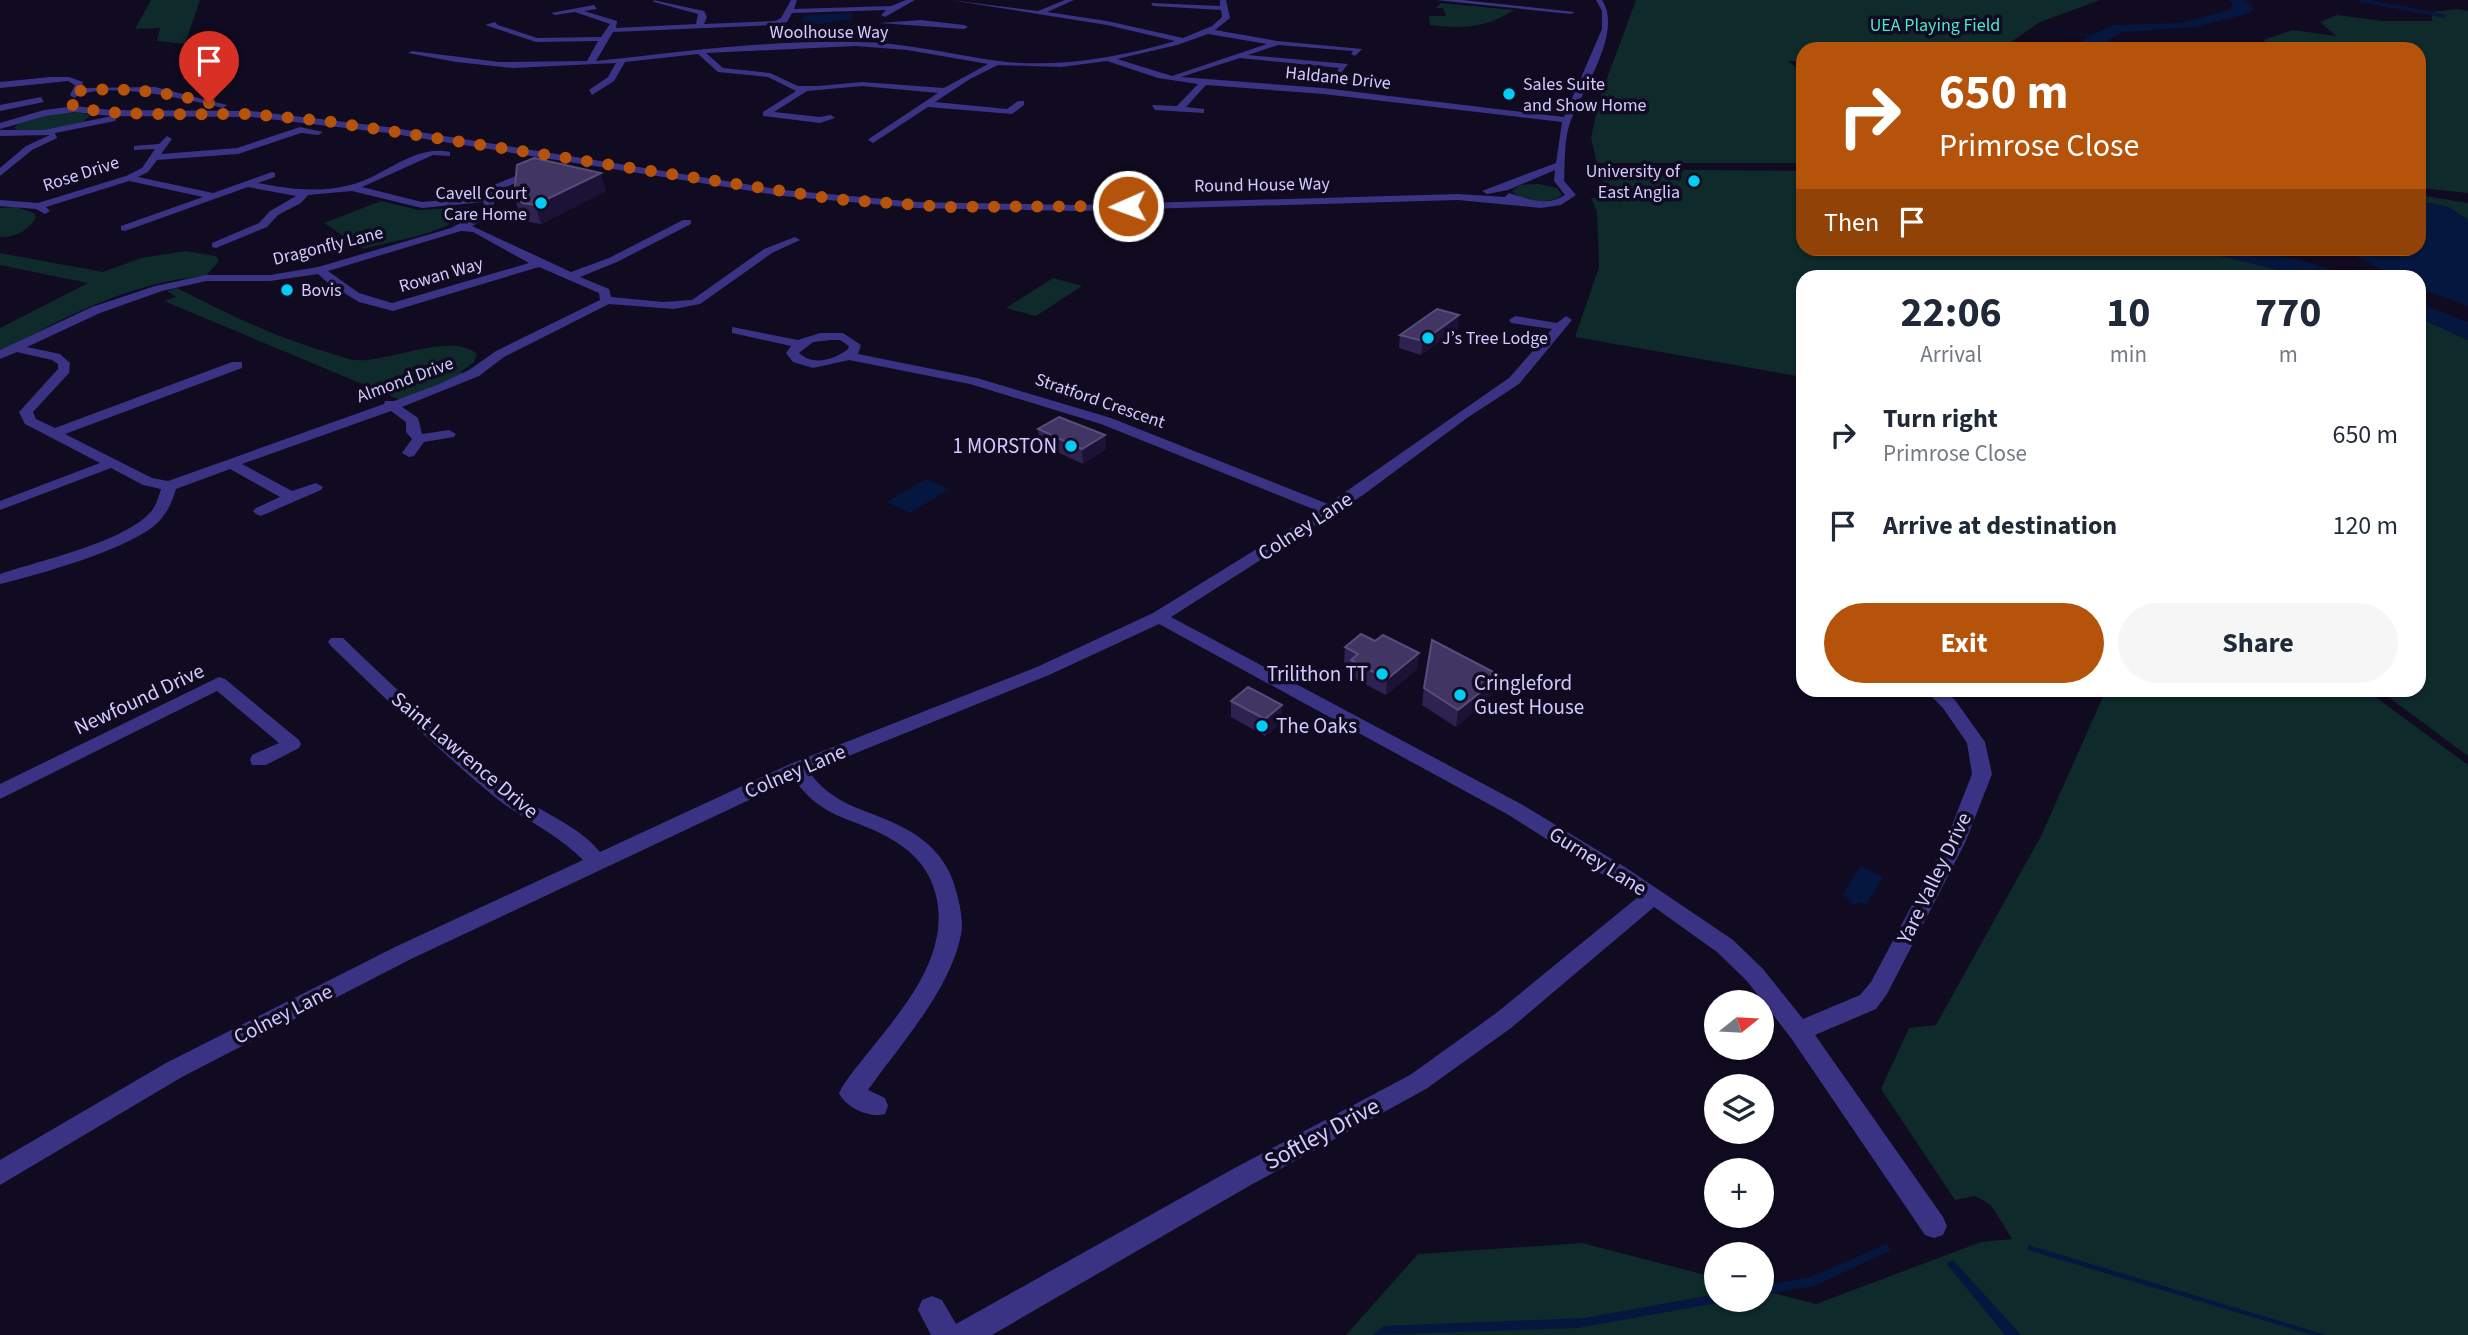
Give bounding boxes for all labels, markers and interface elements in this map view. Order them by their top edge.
park label: UEA Playing Field [1870,13,2000,38]
street label: Woolhouse Way [770,20,889,45]
pin [179,31,239,103]
icon: arrive [190,42,228,80]
text: 650 m [1939,58,2068,128]
street label: Haldane Drive [1284,60,1392,96]
icon: right [1824,70,1915,161]
place label: Sales Suite and Show Home [1523,72,1647,118]
marker: Sales Suite and Show Home [1501,86,1517,102]
text: Primrose Close [1939,123,2139,169]
street label: Rose Drive [40,150,122,198]
place label: University of East Anglia [1586,159,1681,205]
position arrow [1091,169,1165,243]
street label: Round House Way [1194,171,1331,199]
marker: University of East Anglia [1686,173,1702,189]
place label: Cavell Court Care Home [435,181,527,227]
marker: Cavell Court Care Home [533,195,549,211]
icon: arrive [1893,203,1931,241]
text: Then [1824,204,1879,241]
street label: Dragonfly Lane [270,220,386,272]
street label: Rowan Way [396,251,487,299]
place label: Bovis [301,278,342,303]
marker: Bovis [279,282,295,298]
text: 22:06 [1900,283,2002,343]
text: 10 [2106,283,2151,343]
text: 770 [2255,283,2322,343]
place label: J’s Tree Lodge [1442,326,1548,351]
marker: J’s Tree Lodge [1420,330,1436,346]
text: Arrival [1920,338,1982,371]
text: min [2110,338,2147,371]
text: m [2279,338,2298,371]
street label: Almond Drive [353,351,457,409]
street label: Stratford Crescent [1032,367,1168,435]
text: Turn right [1883,400,1998,437]
icon: right [1824,416,1862,454]
text: 650 m [2332,416,2398,453]
place label: 1 MORSTON [952,431,1057,461]
text: Primrose Close [1883,437,2027,470]
marker: 1 MORSTON [1063,438,1079,454]
street label: Colney Lane [1252,484,1358,568]
icon: arrive [1824,507,1862,545]
text: Arrive at destination [1883,507,2117,544]
text: 120 m [2332,507,2398,544]
button: Exit [1824,603,2104,683]
button: Share [2118,603,2398,683]
street label: Newfound Drive [69,656,209,742]
place label: Trilithon TT [1267,659,1368,689]
marker: Trilithon TT [1374,666,1390,682]
place label: Cringleford Guest House [1474,668,1584,722]
street label: Saint Lawrence Drive [385,684,545,826]
marker: Cringleford Guest House [1452,687,1468,703]
place label: The Oaks [1276,711,1357,741]
marker: The Oaks [1254,718,1270,734]
street label: Colney Lane [740,736,850,806]
street label: Yare Valley Drive [1889,807,1979,950]
street label: Gurney Lane [1543,819,1653,903]
street label: Colney Lane [228,976,338,1052]
north arrow [1704,990,1774,1060]
map controls [1704,990,1774,1312]
button: layers [1704,1074,1774,1144]
street label: Softley Drive [1258,1089,1386,1179]
button: + [1704,1158,1774,1228]
button: − [1704,1242,1774,1312]

